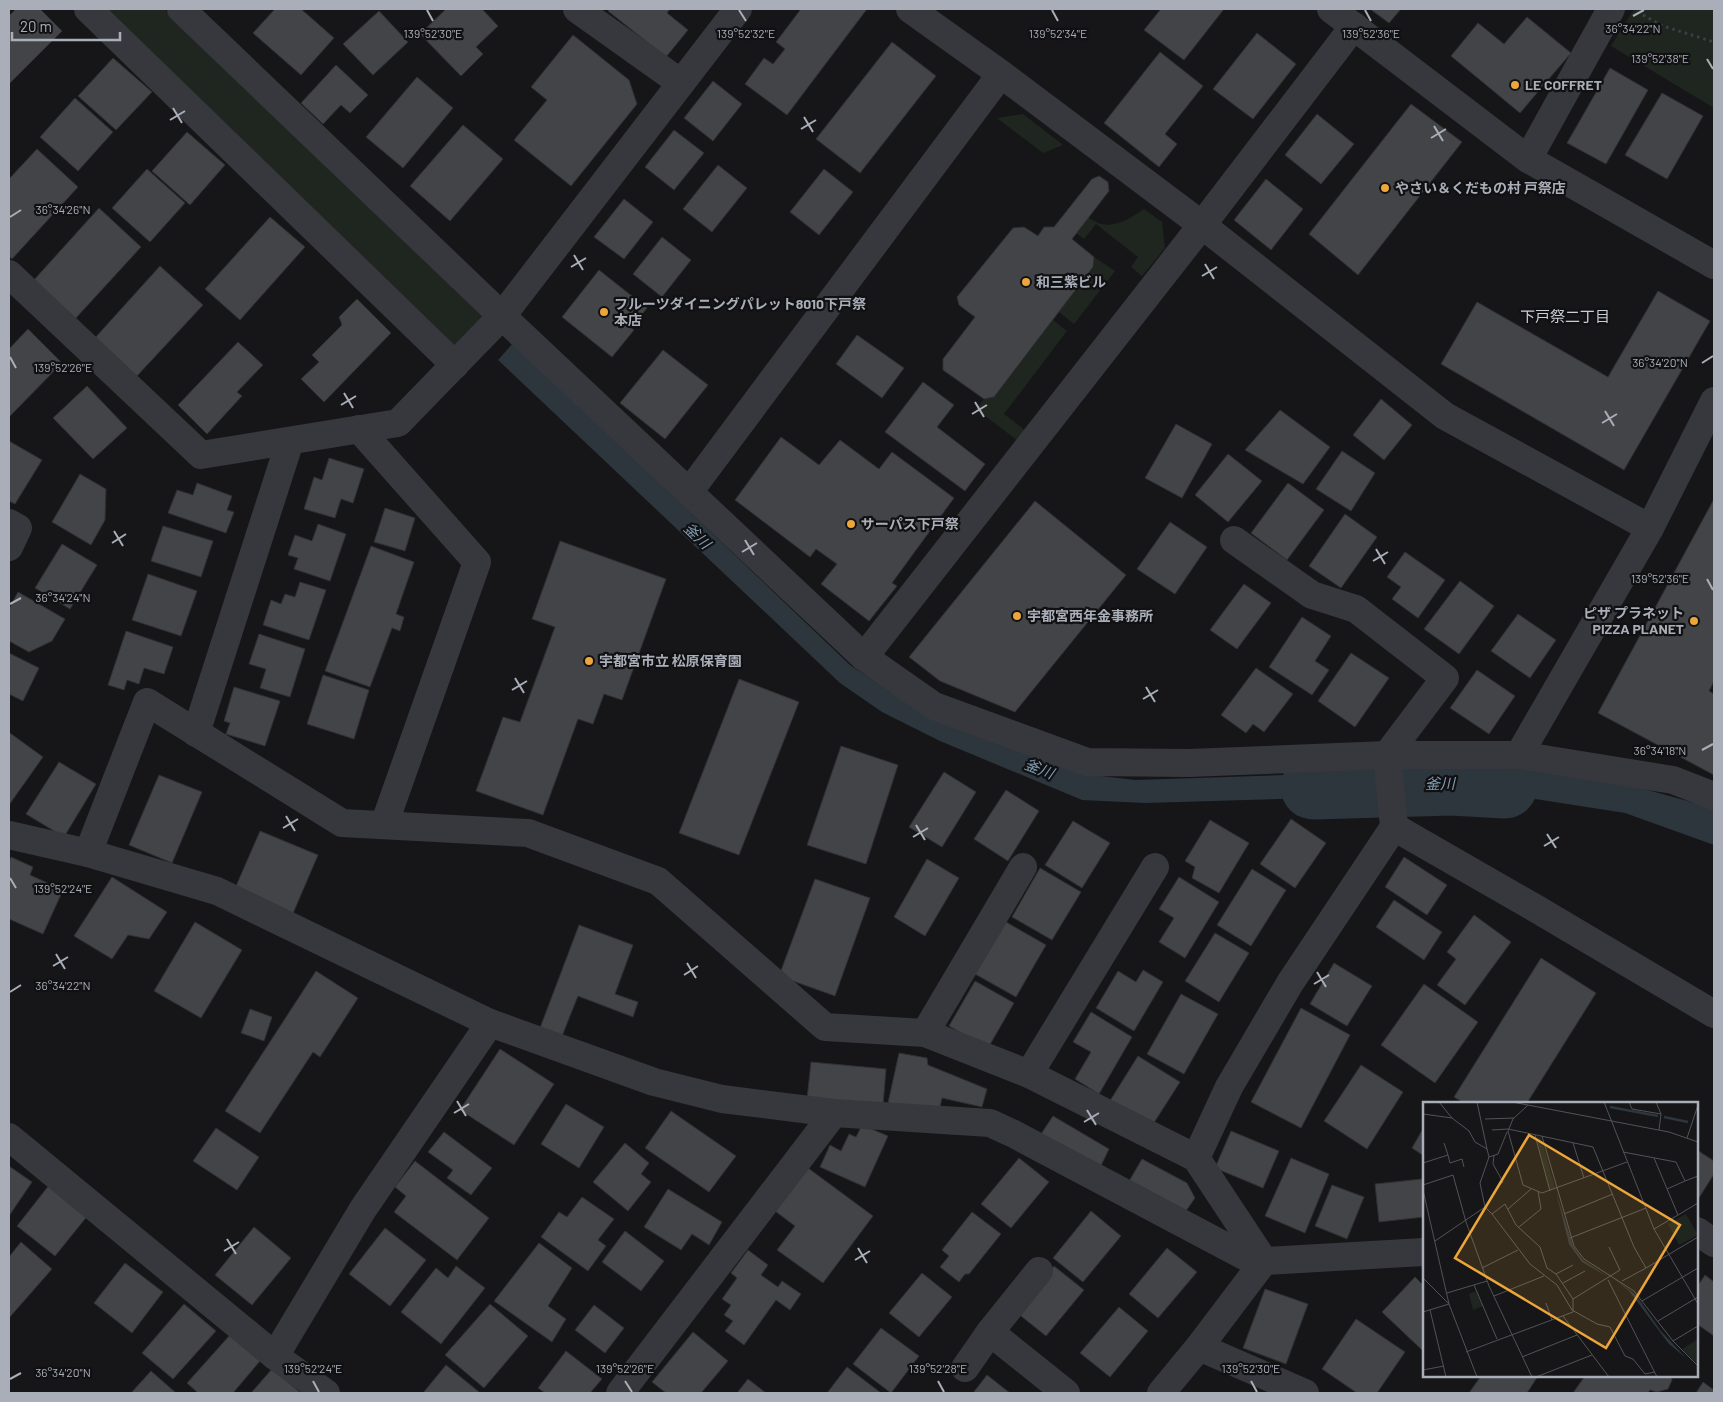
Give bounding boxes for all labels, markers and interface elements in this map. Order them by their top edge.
scale bar [12,10,120,42]
text: 20 m [20,17,52,35]
text: 36°34'22"N [1605,21,1661,35]
text: 139°52'30"E [404,26,462,40]
text: 139°52'32"E [717,26,775,40]
text: 139°52'34"E [1029,26,1087,40]
text: 139°52'36"E [1342,26,1400,40]
text: 139°52'38"E [1631,51,1689,65]
place label: LE COFFRET [1525,76,1602,93]
marker: LE COFFRET [1509,79,1521,91]
place label: やさい＆くだもの村 戸祭店 [1395,179,1566,196]
marker: やさい＆くだもの村 戸祭店 [1379,182,1391,194]
text: 36°34'26"N [35,202,91,216]
place label: 和三紫ビル [1036,273,1106,290]
marker: 和三紫ビル [1020,276,1032,288]
place label: フルーツダイニングパレット8010下戸祭 本店 [614,295,866,328]
marker: フルーツダイニングパレット8010下戸祭 本店 [598,306,610,318]
district label: 下戸祭二丁目 [1520,307,1610,325]
text: 36°34'20"N [1632,355,1688,369]
text: 139°52'26"E [34,360,92,374]
place label: サーパス下戸祭 [861,515,959,532]
water label: 釜川 [681,518,716,554]
marker: サーパス下戸祭 [845,518,857,530]
text: 139°52'36"E [1631,571,1689,585]
text: 36°34'24"N [35,590,91,604]
place label: ピザ プラネット PIZZA PLANET [1583,604,1684,637]
place label: 宇都宮西年金事務所 [1027,607,1153,624]
marker: 宇都宮西年金事務所 [1011,610,1023,622]
marker: ピザ プラネット PIZZA PLANET [1688,615,1700,627]
place label: 宇都宮市立 松原保育園 [599,652,742,669]
marker: 宇都宮市立 松原保育園 [583,655,595,667]
text: 36°34'18"N [1634,743,1686,757]
water label: 釜川 [1022,754,1058,783]
water label: 釜川 [1425,774,1457,792]
text: 139°52'24"E [34,881,92,895]
text: 36°34'22"N [35,978,91,992]
inset map [1423,1102,1698,1377]
text: 139°52'24"E [284,1361,342,1375]
text: 139°52'26"E [596,1361,654,1375]
text: 139°52'28"E [909,1361,967,1375]
text: 139°52'30"E [1222,1361,1280,1375]
text: 36°34'20"N [35,1365,91,1379]

